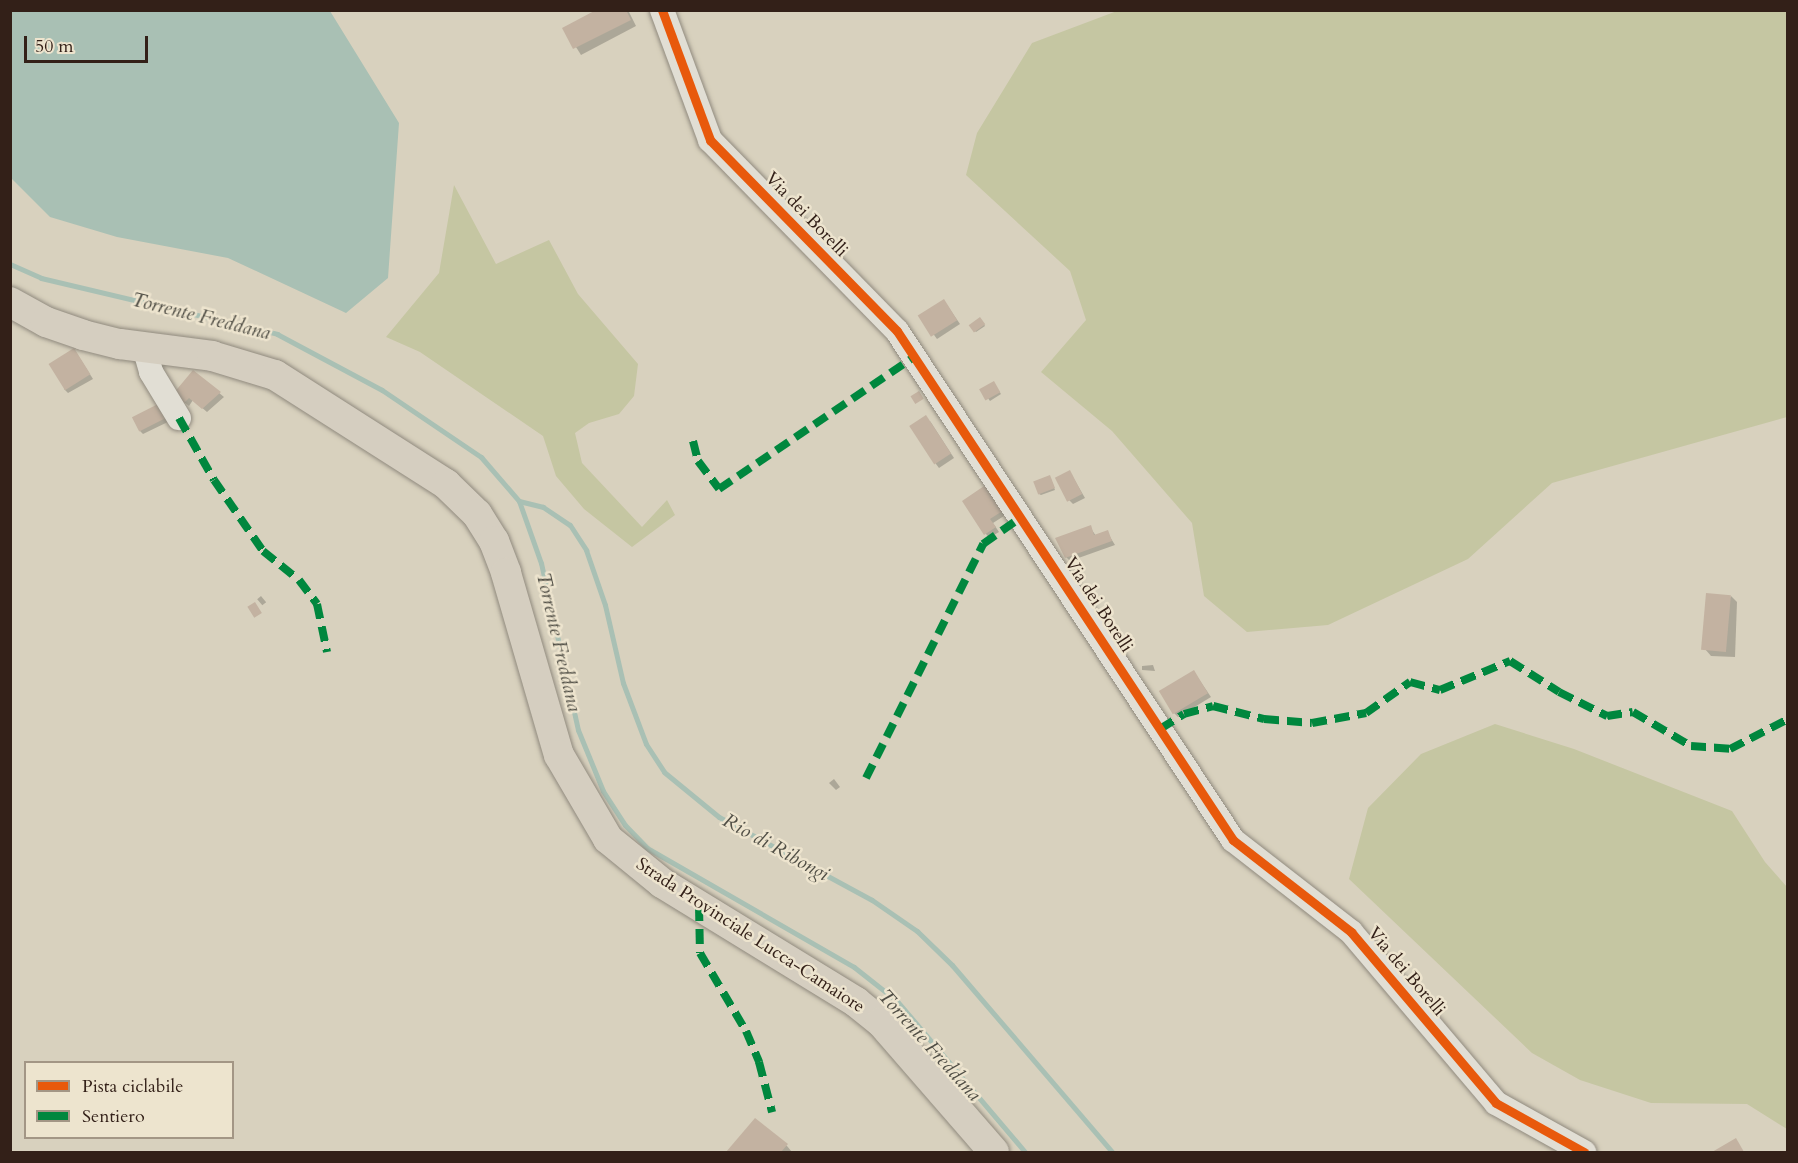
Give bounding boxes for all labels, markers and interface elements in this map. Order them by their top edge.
scale bar [27,24,152,62]
text: 50 m [35,34,74,59]
street label: Via dei Borelli [760,168,852,262]
water label: Torrente Freddana [129,287,273,345]
street label: Via dei Borelli [1059,553,1137,657]
water label: Torrente Freddana [531,570,587,714]
water label: Rio di Ribongi [719,808,833,886]
street label: Strada Provinciale Lucca-Camaiore [632,854,868,1018]
street label: Via dei Borelli [1363,923,1449,1021]
water label: Torrente Freddana [874,984,986,1106]
legend [24,1061,234,1139]
text: Pista ciclabile [82,1074,183,1099]
text: Sentiero [82,1104,145,1129]

